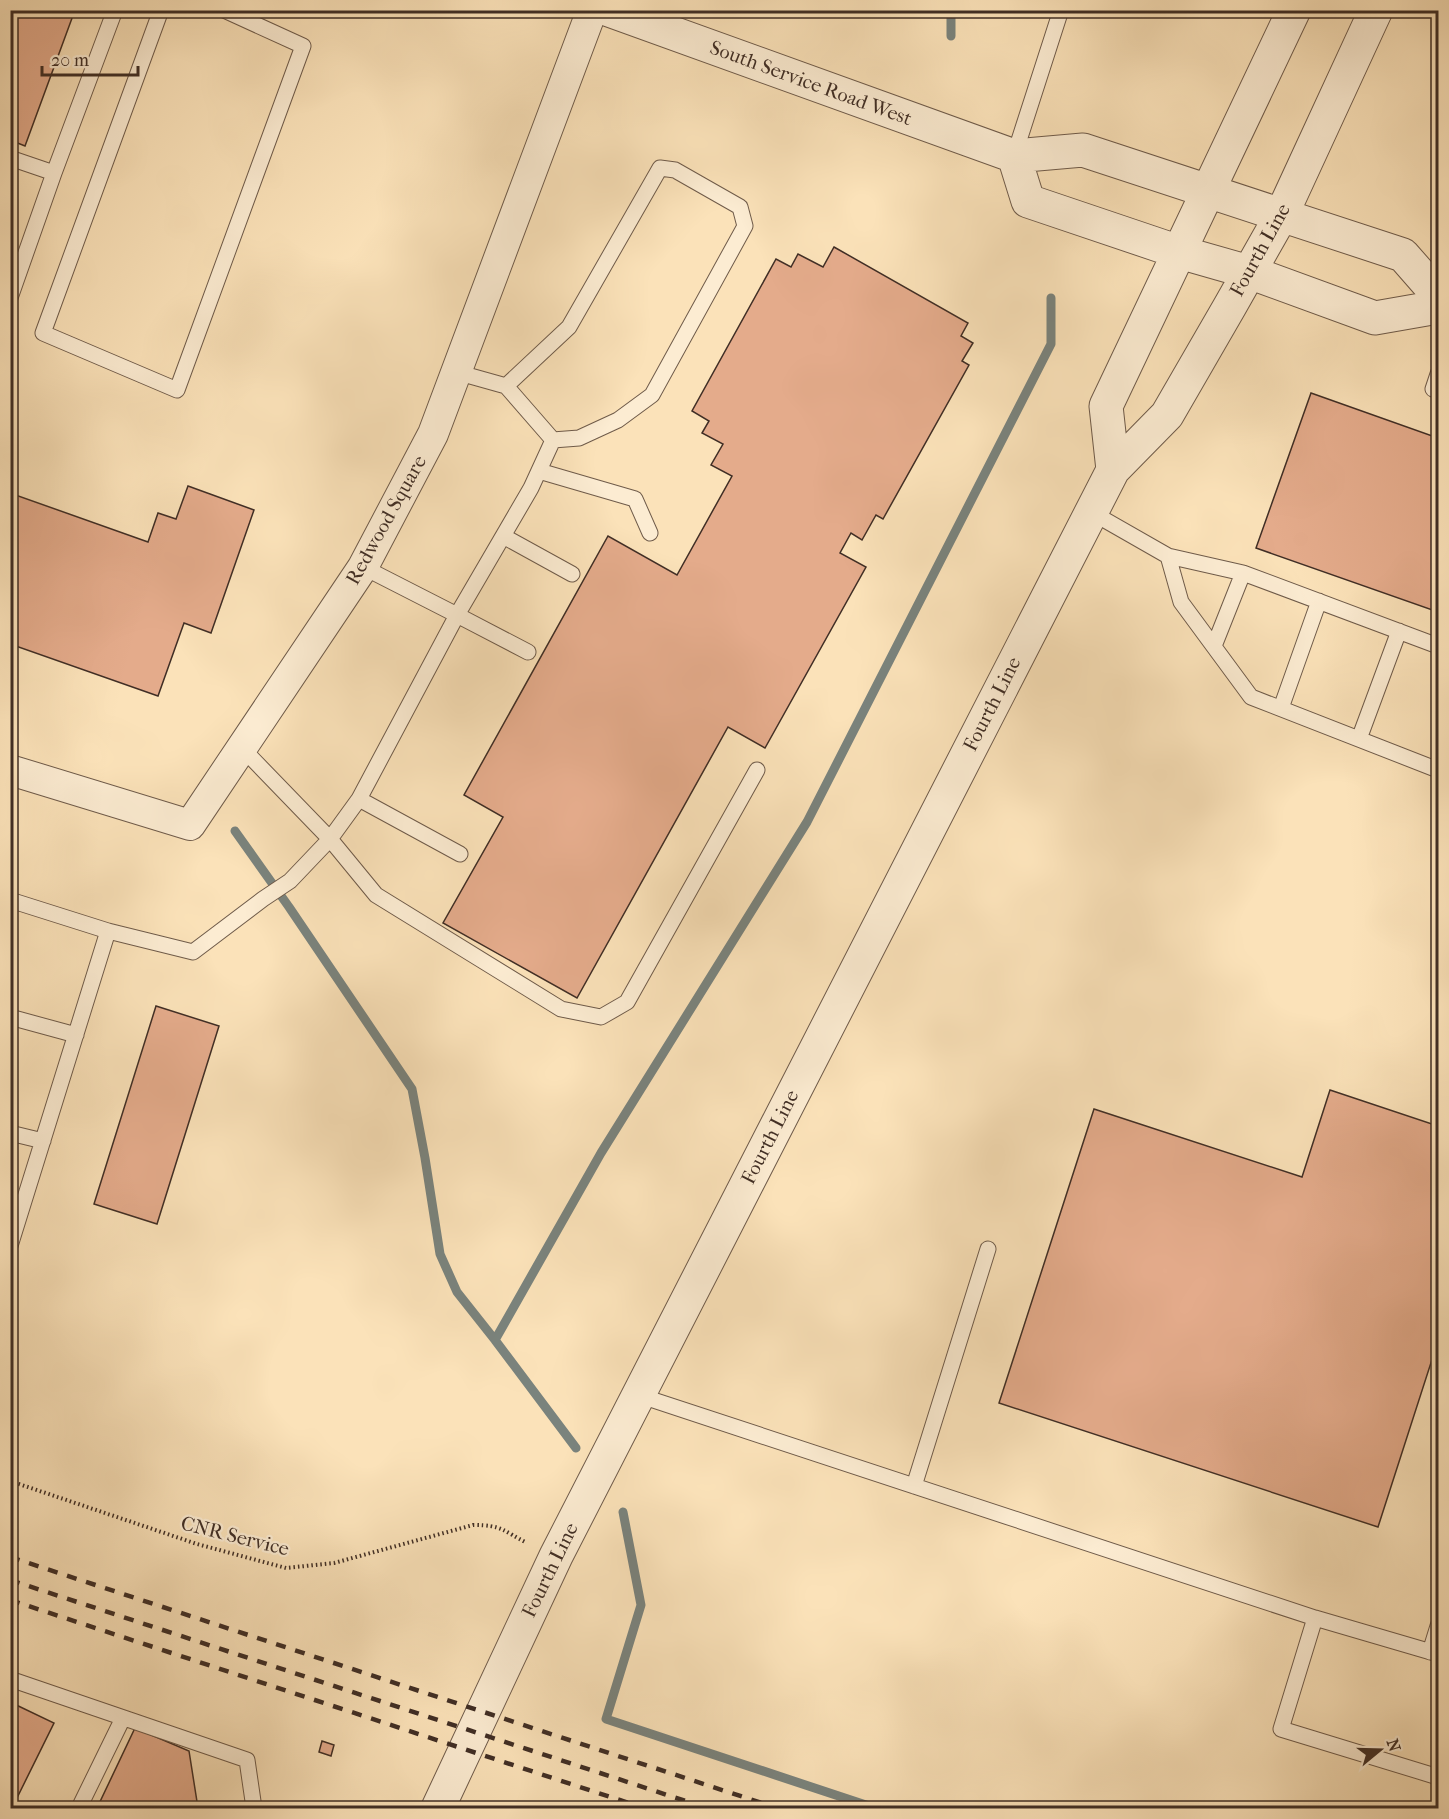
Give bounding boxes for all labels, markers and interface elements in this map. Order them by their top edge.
street label: South Service Road West [707,36,915,130]
scale bar [42,39,138,77]
text: 20 m [51,50,89,71]
street label: Fourth Line [1225,199,1295,300]
street label: Redwood Square [341,451,431,589]
street label: Fourth Line [958,653,1026,755]
street label: Fourth Line [736,1086,804,1188]
street label: CNR Service [179,1511,292,1561]
street label: Fourth Line [517,1519,583,1621]
north arrow [1350,1720,1410,1780]
text: N [1383,1736,1405,1755]

